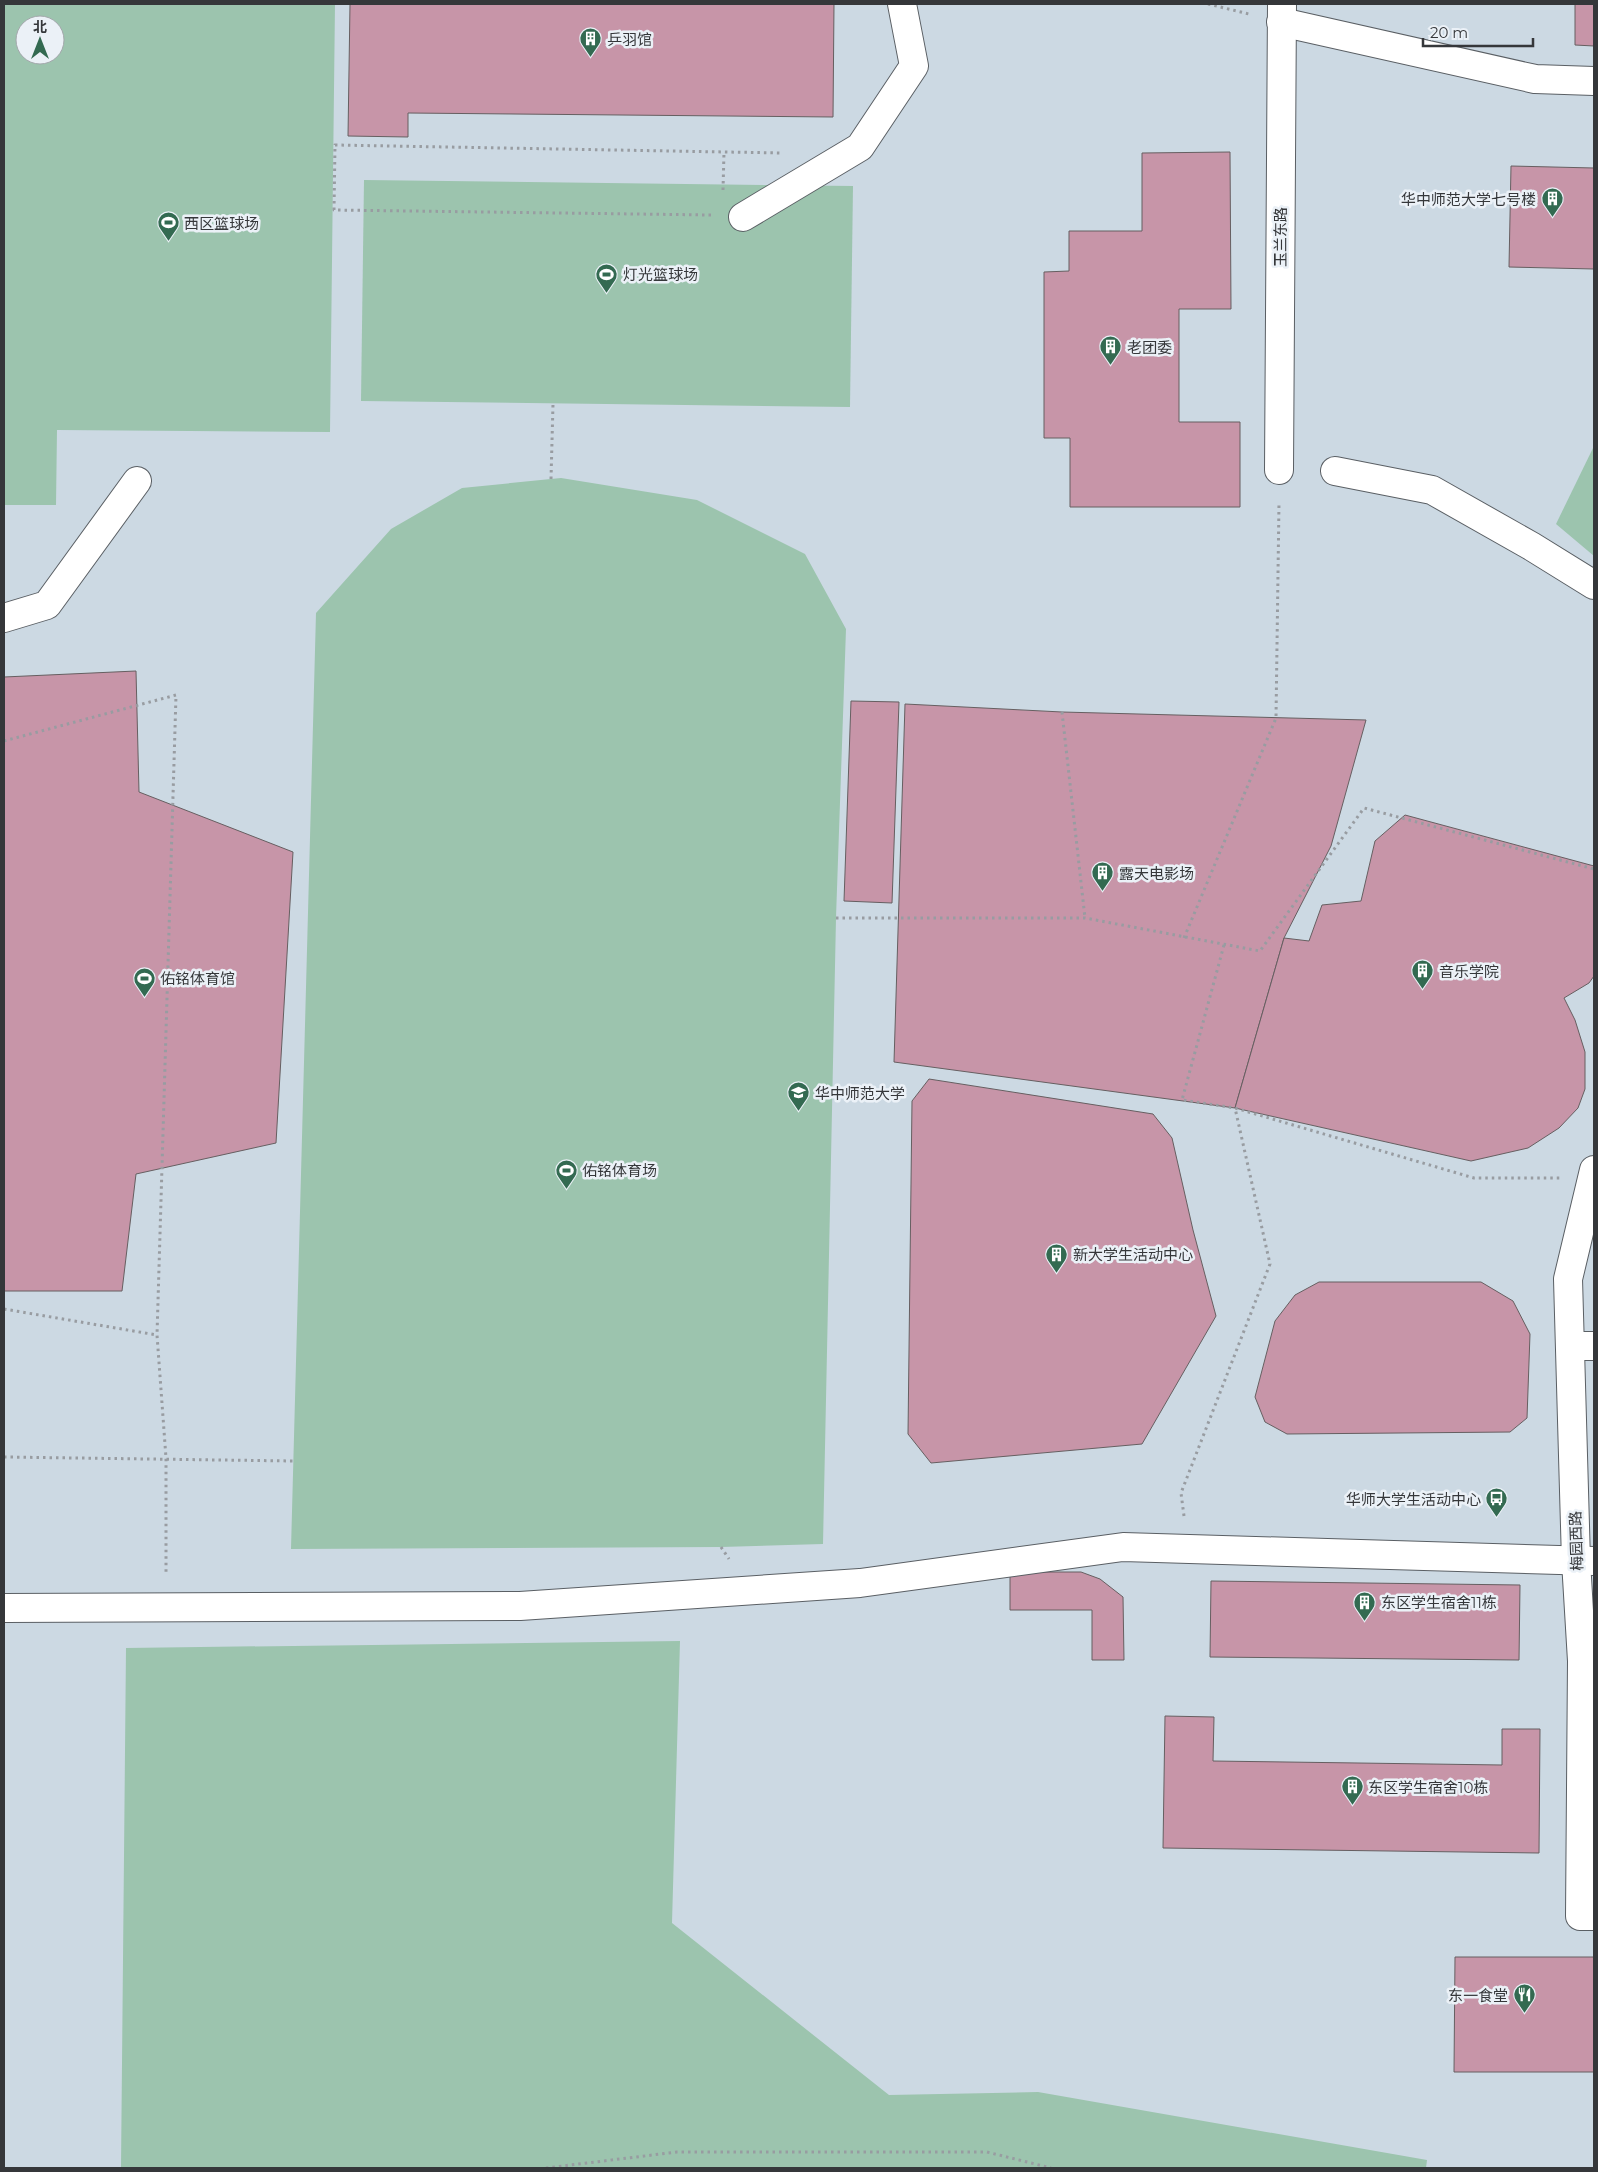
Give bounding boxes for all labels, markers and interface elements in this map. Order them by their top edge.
north arrow [15,15,65,65]
scale bar [1423,15,1533,47]
text: 北 [33,18,47,36]
text: 20 m [1430,23,1468,42]
building icon: 乒羽馆 [579,27,603,58]
place label: 乒羽馆 [607,30,652,49]
building icon: 华中师范大学七号楼 [1540,187,1564,218]
place label: 华中师范大学七号楼 [1401,190,1536,209]
street label: 玉兰东路 [1271,207,1290,267]
sports icon: 西区篮球场 [156,211,180,242]
place label: 西区篮球场 [184,214,259,233]
sports icon: 灯光篮球场 [595,262,619,293]
place label: 灯光篮球场 [623,265,698,284]
building icon: 老团委 [1099,335,1123,366]
place label: 老团委 [1127,338,1172,357]
building icon: 露天电影场 [1091,861,1115,892]
place label: 露天电影场 [1119,864,1194,883]
building icon: 音乐学院 [1411,959,1435,990]
place label: 音乐学院 [1439,962,1499,981]
sports icon: 佑铭体育馆 [132,966,156,997]
place label: 佑铭体育馆 [160,969,235,988]
school or university icon: 华中师范大学 [787,1081,811,1112]
place label: 华中师范大学 [815,1084,905,1103]
sports icon: 佑铭体育场 [554,1158,578,1189]
place label: 佑铭体育场 [582,1161,657,1180]
building icon: 新大学生活动中心 [1045,1242,1069,1273]
place label: 新大学生活动中心 [1073,1245,1193,1264]
bus stop icon: 华师大学生活动中心 [1485,1487,1509,1518]
place label: 华师大学生活动中心 [1346,1490,1481,1509]
street label: 梅园西路 [1565,1511,1587,1571]
building icon: 东区学生宿舍11栋 [1353,1590,1377,1621]
place label: 东区学生宿舍11栋 [1381,1593,1497,1612]
building icon: 东区学生宿舍10栋 [1340,1775,1364,1806]
place label: 东区学生宿舍10栋 [1368,1778,1488,1797]
restaurant icon: 东一食堂 [1512,1983,1536,2014]
place label: 东一食堂 [1448,1986,1508,2005]

